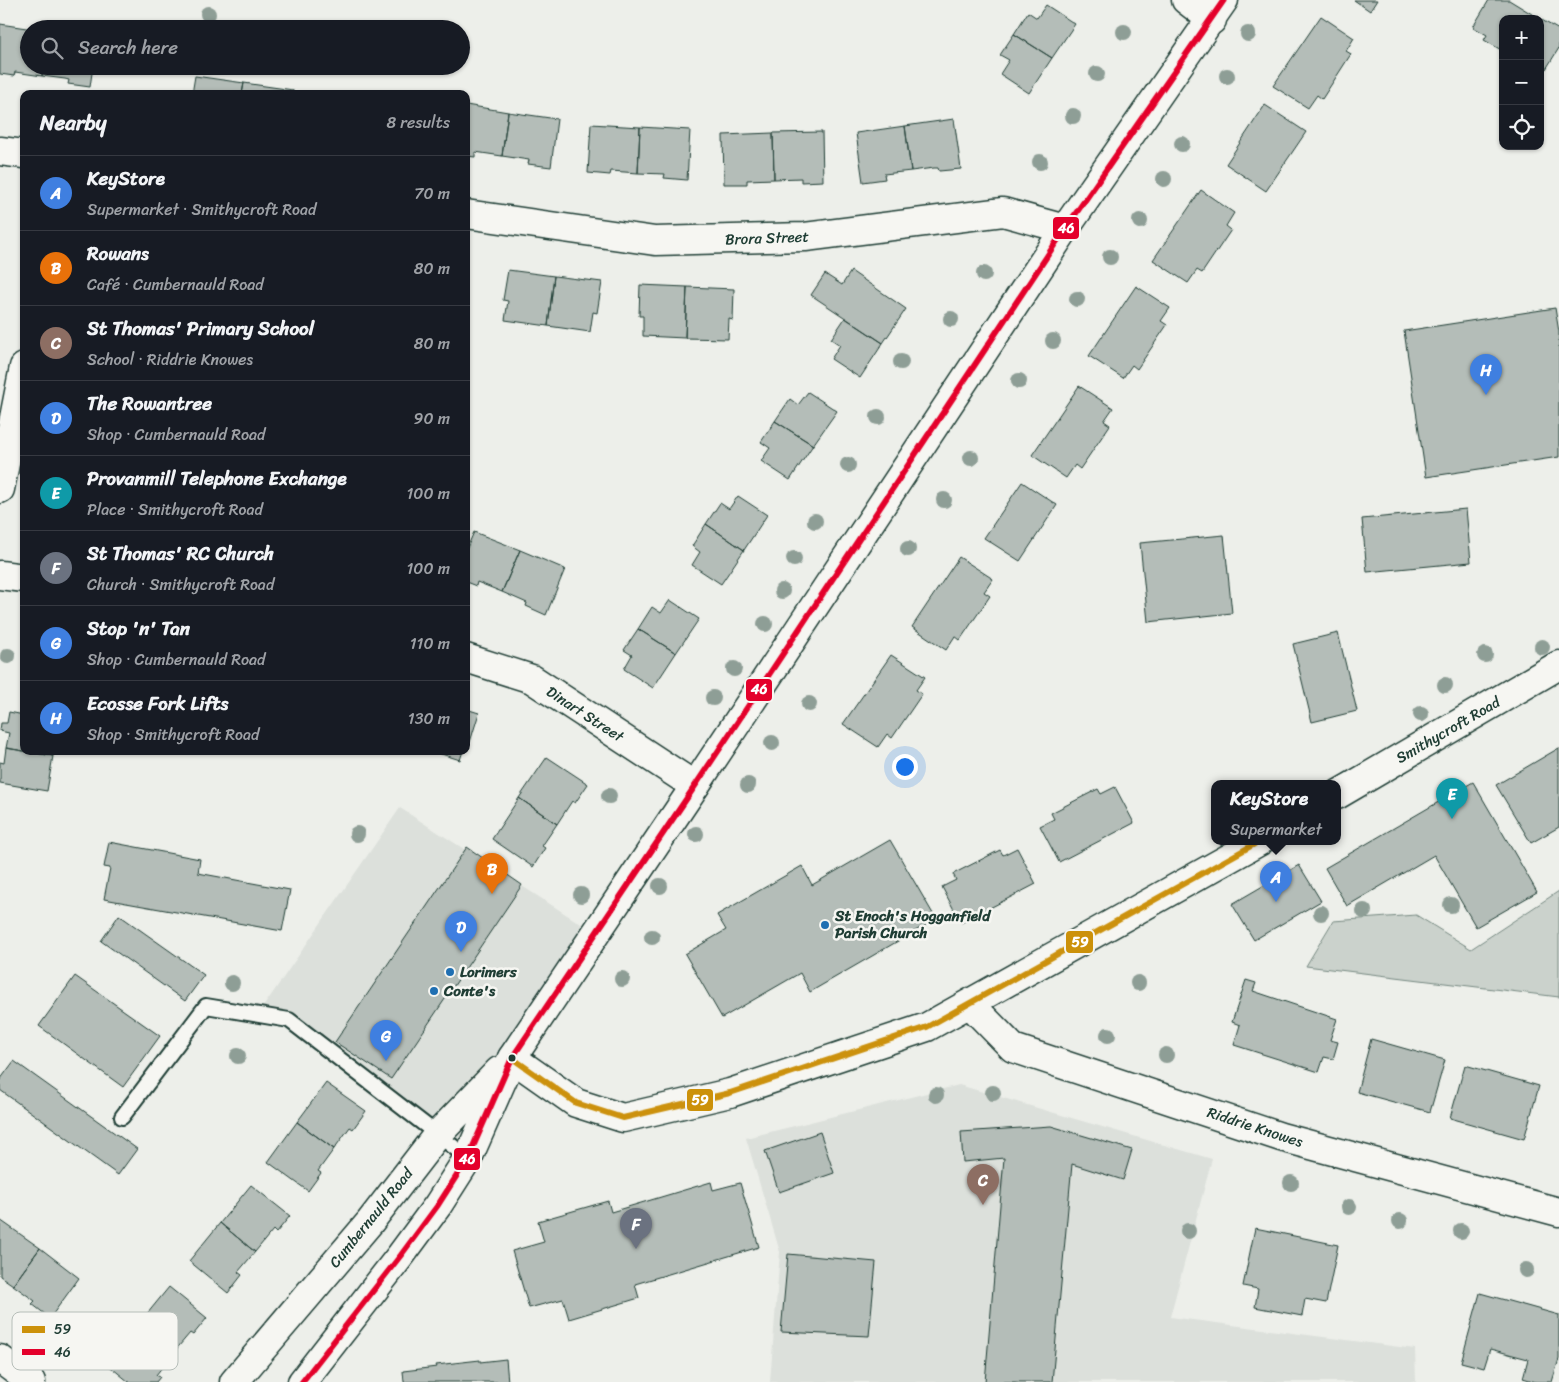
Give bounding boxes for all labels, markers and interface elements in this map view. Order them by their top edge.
map controls [1499,15,1544,150]
button: + [1499,15,1544,60]
search box [20,20,470,75]
text: Search here [78,31,178,64]
icon: search [38,34,66,62]
button: − [1499,60,1544,105]
text: Nearby [40,104,106,142]
button: locate [1499,105,1544,150]
text: 8 results [387,108,450,137]
text: KeyStore [87,162,165,195]
text: A [51,179,61,208]
text: 70 m [414,179,450,208]
text: Supermarket · Smithycroft Road [87,195,316,224]
line badge: 46 [1052,216,1080,240]
text: 46 [1057,216,1074,241]
street label: Brora Street [725,224,810,252]
text: Rowans [87,237,149,270]
text: B [51,254,61,283]
text: 80 m [414,254,450,283]
text: Café · Cumbernauld Road [87,270,264,299]
text: St Thomas' Primary School [87,312,314,345]
text: C [51,329,61,358]
text: 80 m [414,329,450,358]
text: School · Riddrie Knowes [87,345,253,374]
pin: H [1470,354,1502,395]
text: The Rowantree [87,387,212,420]
text: D [51,404,61,433]
text: 90 m [414,404,450,433]
text: Shop · Cumbernauld Road [87,420,265,449]
text: Provanmill Telephone Exchange [87,462,347,495]
text: E [52,479,60,508]
text: 100 m [406,479,450,508]
text: Place · Smithycroft Road [87,495,263,524]
text: St Thomas' RC Church [87,537,274,570]
text: F [52,554,60,583]
text: 100 m [406,554,450,583]
text: Church · Smithycroft Road [87,570,274,599]
text: Stop 'n' Tan [87,612,190,645]
text: G [51,629,61,658]
text: 110 m [410,629,450,658]
text: Shop · Cumbernauld Road [87,645,265,674]
text: 46 [750,677,767,702]
line badge: 46 [745,678,773,702]
street label: Dinart Street [541,679,630,749]
text: Ecosse Fork Lifts [87,687,228,720]
street label: Smithycroft Road [1391,689,1506,771]
text: H [50,704,62,733]
text: 130 m [408,704,450,733]
text: Shop · Smithycroft Road [87,720,259,749]
your location [892,754,918,780]
pin: E [1436,778,1468,819]
popup [1211,780,1341,845]
text: KeyStore [1230,782,1308,815]
text: Supermarket [1230,815,1322,844]
pin: B [476,853,508,894]
pin: A [1260,861,1292,902]
place label: St Enoch's Hogganfield Parish Church [834,903,992,946]
pin: D [445,911,477,952]
marker: St Enoch's Hogganfield Parish Church [819,919,831,931]
line badge: 59 [1065,930,1094,954]
text: 59 [1071,930,1089,955]
place label: Lorimers [460,959,518,985]
marker: Lorimers [444,966,456,978]
place label: Conte's [443,978,496,1004]
marker: Conte's [428,985,440,997]
pin: G [370,1020,402,1061]
unlabelled marker [507,1053,517,1063]
line badge: 59 [686,1088,714,1112]
text: 59 [691,1088,709,1113]
street label: Riddrie Knowes [1204,1099,1307,1155]
line badge: 46 [453,1147,481,1171]
text: 46 [458,1147,475,1172]
street label: Cumbernauld Road [322,1161,420,1274]
pin: C [967,1164,999,1205]
pin: F [620,1208,652,1249]
legend [12,1312,178,1370]
text: 59 [54,1317,72,1342]
text: 46 [54,1340,71,1365]

